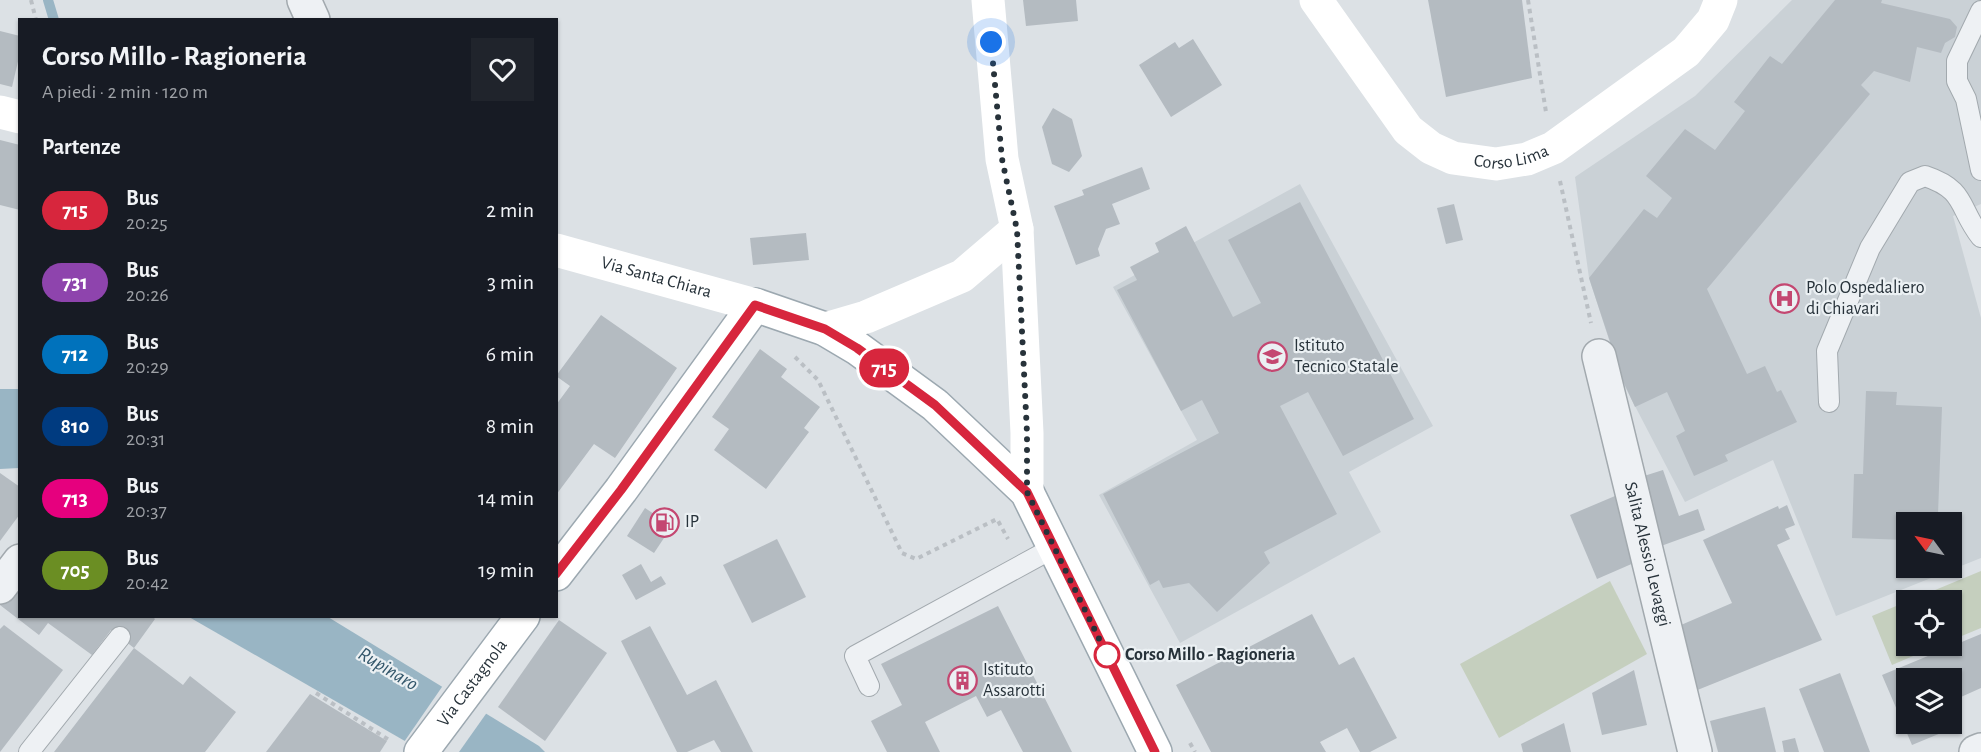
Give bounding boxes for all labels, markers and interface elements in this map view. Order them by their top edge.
your location [976,27,1006,57]
button: heart [471,38,534,101]
text: Corso Millo - Ragioneria [42,43,307,71]
text: A piedi · 2 min · 120 m [42,82,208,102]
text: Partenze [42,136,121,158]
street label: Corso Lima [1473,142,1552,173]
text: Bus [126,187,159,209]
text: 2 min [486,199,534,221]
text: 715 [62,200,88,221]
text: 20:25 [126,213,168,233]
street label: Via Santa Chiara [599,254,713,302]
text: Bus [126,259,159,281]
text: 3 min [487,271,534,293]
text: 731 [62,272,88,293]
place label: Polo Ospedaliero di Chiavari [1806,279,1925,318]
hospital icon: Polo Ospedaliero di Chiavari [1769,282,1801,314]
text: 20:26 [126,285,169,305]
text: Bus [126,331,159,353]
place label: Istituto Tecnico Statale [1294,337,1398,376]
school or university icon: Istituto Tecnico Statale [1257,340,1289,372]
text: 6 min [486,343,534,365]
text: 712 [62,344,88,365]
line badge: 715 [850,348,918,388]
text: 20:29 [126,357,169,377]
text: 715 [871,358,897,379]
text: Bus [126,403,159,425]
text: 8 min [486,415,534,437]
text: 810 [61,416,89,437]
text: 20:31 [126,429,165,449]
text: Bus [126,475,159,497]
street label: Salita Alessio Levaggi [1621,480,1673,628]
text: 14 min [478,487,534,509]
text: 713 [62,488,88,509]
text: 20:37 [126,501,167,521]
fuel station icon: IP [648,506,680,538]
north arrow [1896,512,1962,578]
map controls [1896,512,1962,734]
place label: IP [685,513,699,531]
text: Bus [126,547,159,569]
text: 19 min [478,559,534,581]
text: 705 [60,560,90,581]
text: 20:42 [126,573,169,593]
button: locate [1896,590,1962,656]
street label: Via Castagnola [434,636,511,730]
marker: Corso Millo - Ragioneria [1094,642,1120,668]
water label: Rupinaro [355,644,421,694]
place label: Corso Millo - Ragioneria [1125,646,1295,664]
place label: Istituto Assarotti [983,661,1045,700]
building icon: Istituto Assarotti [946,664,978,696]
button: layers [1896,668,1962,734]

